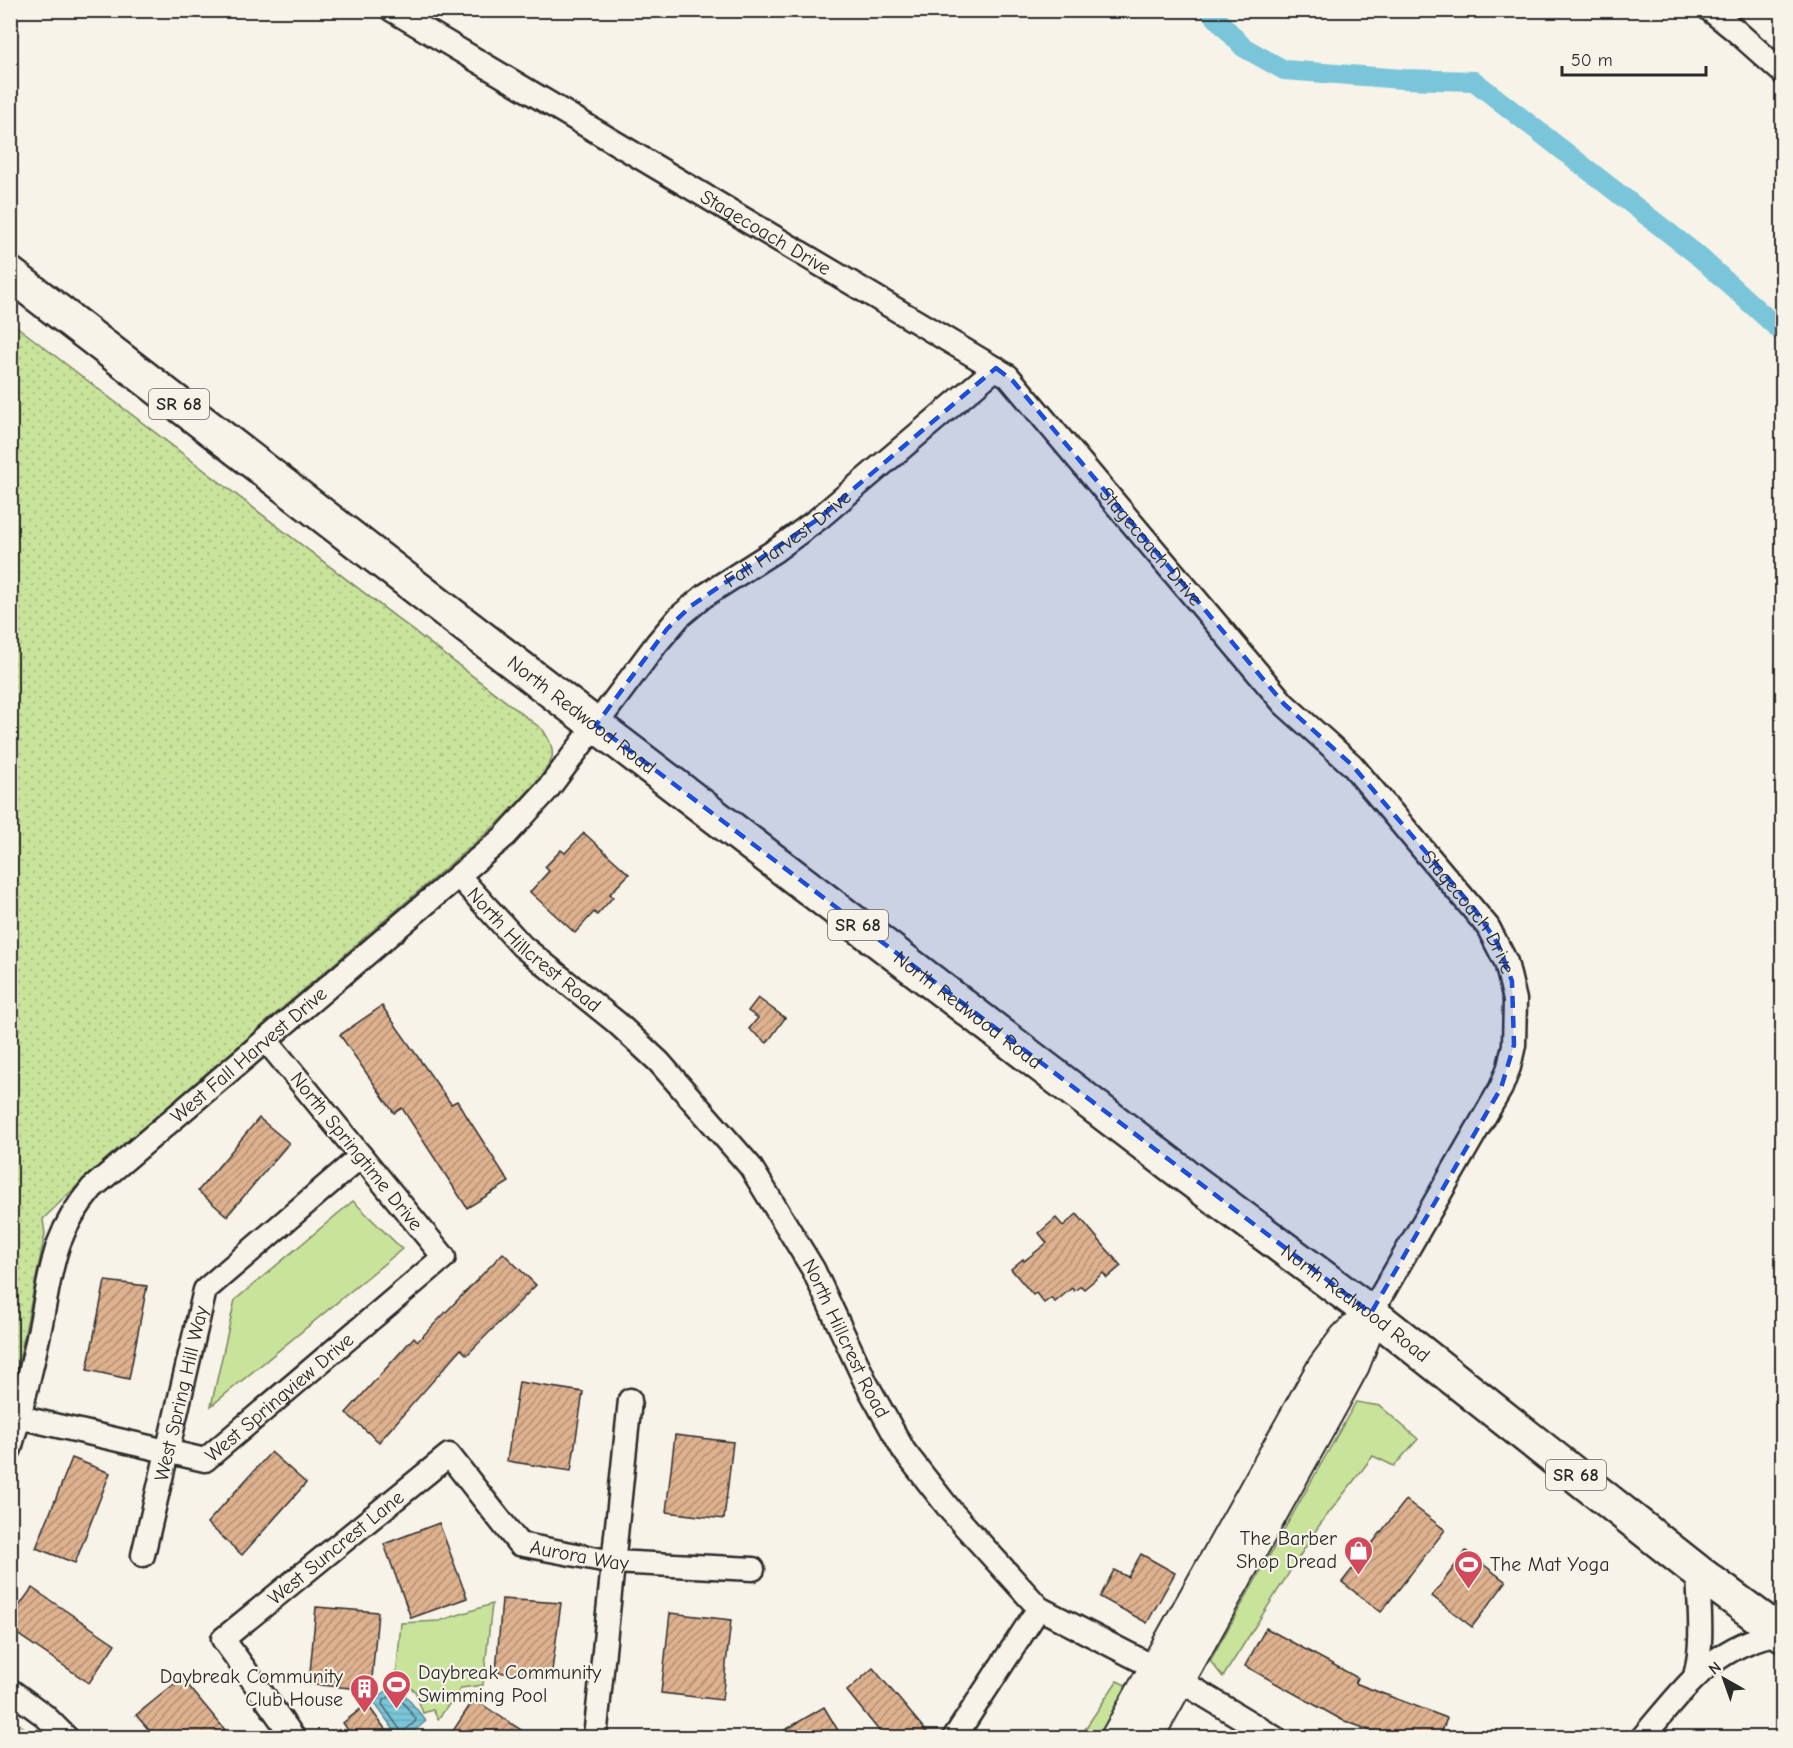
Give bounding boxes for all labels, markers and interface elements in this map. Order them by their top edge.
scale bar [1562,39,1706,77]
text: 50 m [1571,50,1613,71]
street label: Stagecoach Drive [696,185,835,280]
road number: SR 68 [149,389,209,419]
street label: Stagecoach Drive [1094,483,1207,611]
street label: Fall Harvest Drive [720,485,856,592]
street label: North Redwood Road [503,651,660,779]
street label: Stagecoach Drive [1416,846,1519,976]
street label: North Hillcrest Road [462,883,605,1017]
road number: SR 68 [828,910,888,940]
street label: North Redwood Road [889,946,1047,1074]
street label: West Fall Harvest Drive [166,982,331,1128]
street label: North Springtime Drive [286,1067,428,1235]
street label: North Redwood Road [1277,1240,1434,1367]
street label: North Hillcrest Road [797,1255,894,1422]
street label: West Spring Hill Way [150,1304,213,1483]
street label: West Springview Drive [200,1328,358,1467]
road number: SR 68 [1546,1460,1606,1490]
street label: West Suncrest Lane [263,1486,408,1610]
place label: The Barber Shop Dread [1236,1527,1337,1573]
shop icon: The Barber Shop Dread [1342,1534,1374,1576]
street label: Aurora Way [528,1535,629,1575]
sports icon: The Mat Yoga [1453,1548,1485,1590]
place label: The Mat Yoga [1490,1553,1610,1576]
north arrow [1694,1649,1754,1709]
text: N [1705,1658,1725,1679]
place label: Daybreak Community Swimming Pool [418,1661,601,1707]
place label: Daybreak Community Club House [160,1665,343,1711]
sports icon: Daybreak Community Swimming Pool [381,1668,413,1710]
building icon: Daybreak Community Club House [348,1672,380,1714]

